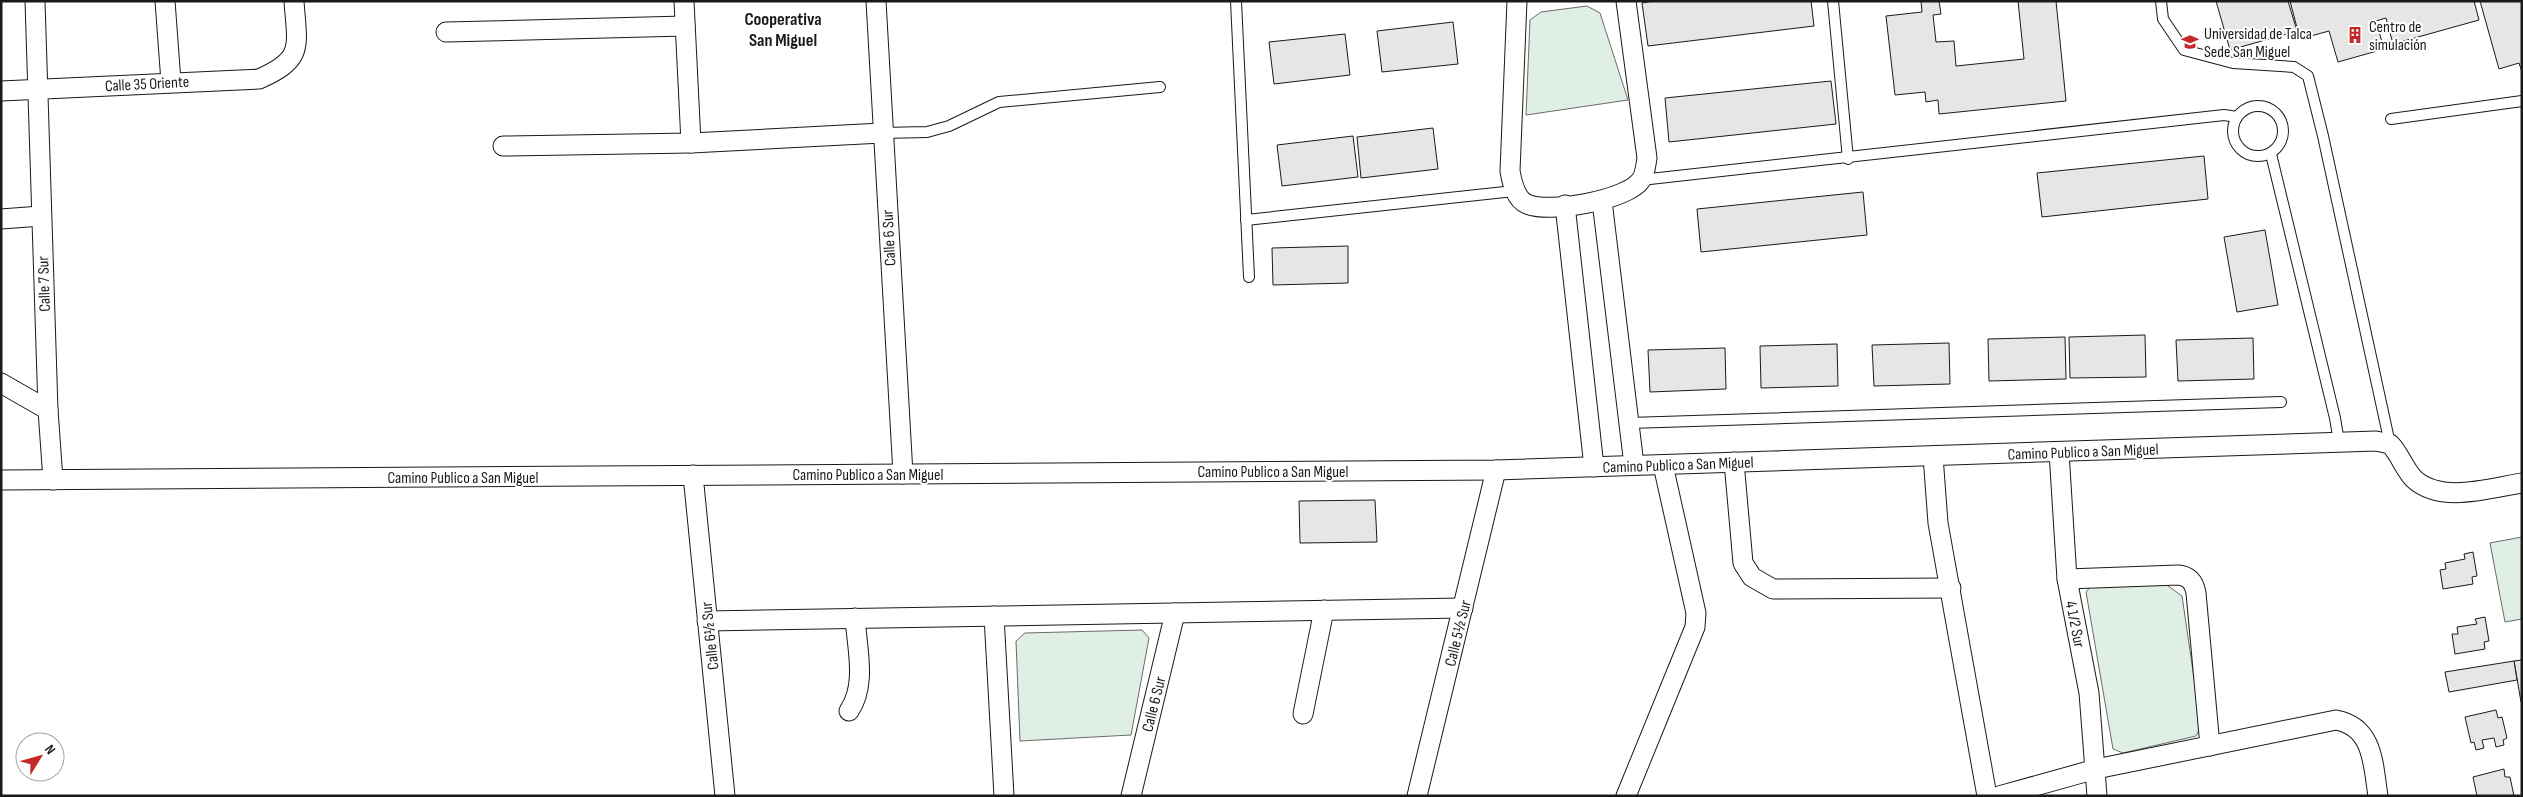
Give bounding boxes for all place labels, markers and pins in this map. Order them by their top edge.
place label: Centro de simulación [2369,18,2427,55]
place label: Universidad de Talca Sede San Miguel [2204,25,2312,62]
building icon: Centro de simulación [2345,25,2365,45]
school or university icon: Universidad de Talca Sede San Miguel [2180,32,2200,52]

